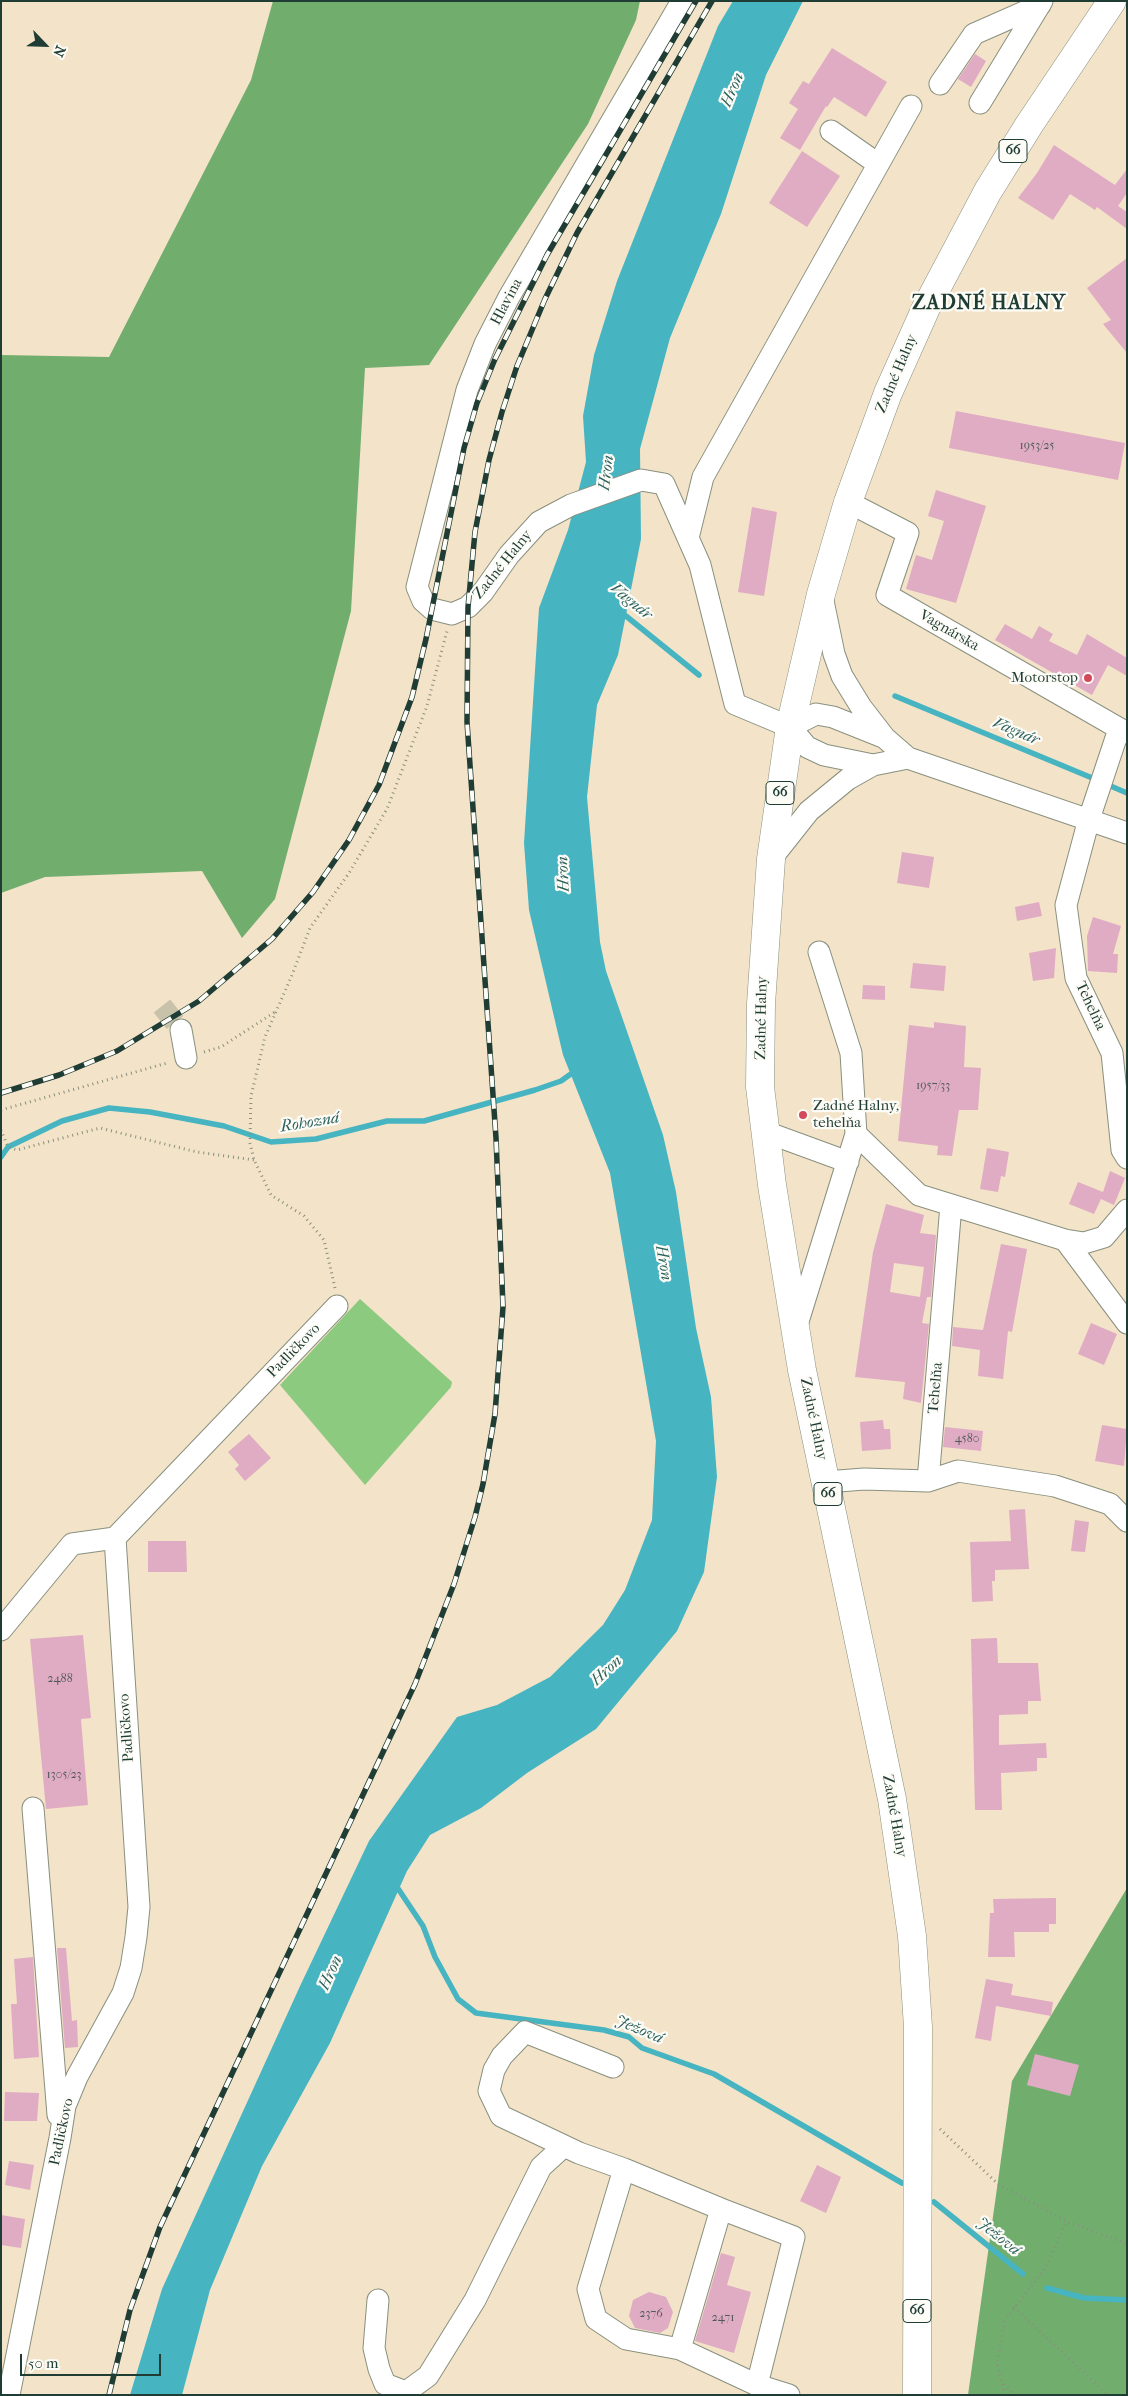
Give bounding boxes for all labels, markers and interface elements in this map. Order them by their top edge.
north arrow [20,20,70,70]
text: N [49,43,69,60]
water label: Hron [717,70,749,110]
road number: 66 [999,140,1027,162]
street label: Hlavina [487,276,527,328]
district label: ZADNÉ HALNY [911,292,1067,316]
street label: Zadné Halny [872,332,922,416]
house number: 1953/25 [1020,439,1054,453]
water label: Hron [595,454,619,492]
street label: Zadné Halny [470,527,536,603]
water label: Vagnár [606,579,656,625]
street label: Vagnárska [916,607,982,655]
place label: Motorstop [1011,669,1078,687]
marker: Motorstop [1082,672,1094,684]
water label: Vagnár [990,714,1042,750]
road number: 66 [766,781,794,804]
water label: Hron [553,856,575,892]
street label: Zadné Halny [752,976,772,1060]
street label: Tehelňa [1071,979,1109,1033]
house number: 1957/33 [916,1079,950,1093]
place label: Zadné Halny, tehelňa [813,1097,899,1132]
water label: Rohozná [279,1109,341,1137]
marker: Zadné Halny, tehelňa [797,1109,809,1121]
water label: Hron [650,1244,676,1282]
street label: Padličkovo [264,1320,324,1382]
street label: Tehelňa [925,1361,947,1415]
street label: Zadné Halny [795,1376,831,1462]
house number: 4580 [955,1432,979,1446]
road number: 66 [814,1482,842,1506]
water label: Hron [588,1652,626,1690]
house number: 2488 [47,1672,73,1686]
street label: Padličkovo [116,1693,138,1763]
house number: 1305/23 [46,1768,82,1782]
street label: Zadné Halny [878,1773,910,1859]
water label: Hron [315,1953,347,1993]
water label: Ježová [612,2011,666,2049]
street label: Padličkovo [46,2097,78,2167]
water label: Ježová [973,2214,1023,2260]
road number: 66 [903,2300,931,2322]
house number: 2376 [639,2307,663,2321]
house number: 2471 [712,2311,734,2325]
scale bar [22,2344,164,2376]
text: 50 m [28,2354,58,2372]

